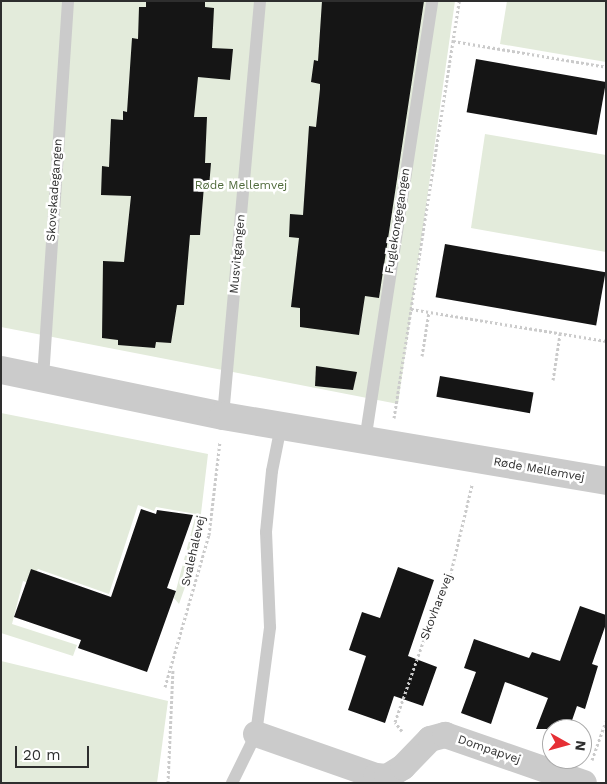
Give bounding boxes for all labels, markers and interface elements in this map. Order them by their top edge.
street label: Skovskadegangen [44,138,66,242]
street label: Fuglekongegangen [383,167,413,275]
park label: Røde Mellemvej [195,179,287,193]
street label: Musvitgangen [227,214,249,294]
street label: Røde Mellemvej [492,455,586,485]
street label: Svalehalevej [179,514,209,588]
street label: Skovharevej [418,572,456,642]
north arrow [542,719,592,769]
street label: Dompapvej [456,733,522,767]
scale bar [18,736,91,768]
text: N [572,740,589,752]
text: 20 m [23,746,61,764]

